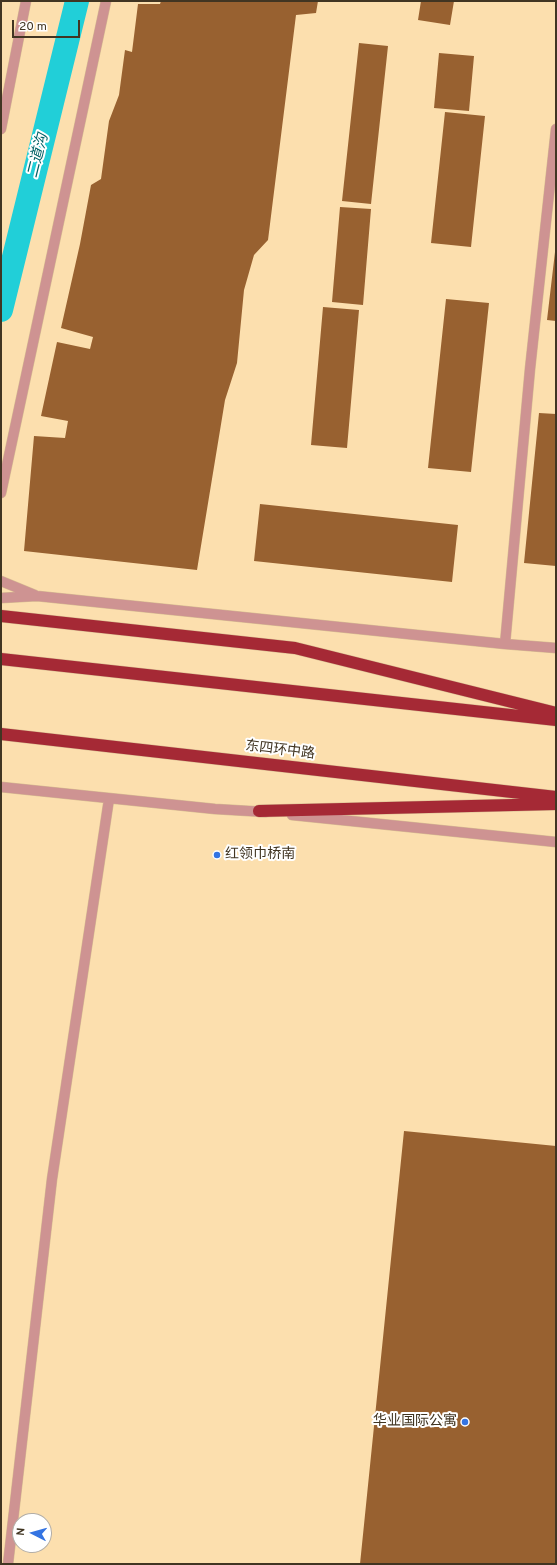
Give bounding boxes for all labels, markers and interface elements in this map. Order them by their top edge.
scale bar [14,12,82,38]
text: 20 m [19,19,47,35]
water label: 二道沟 [25,132,53,180]
street label: 东四环中路 [244,738,316,764]
place label: 红领巾桥南 [225,847,295,863]
marker: 红领巾桥南 [212,850,222,860]
place label: 华业国际公寓 [373,1414,457,1430]
marker: 华业国际公寓 [460,1417,470,1427]
north arrow [12,1513,52,1553]
text: N [14,1527,28,1537]

